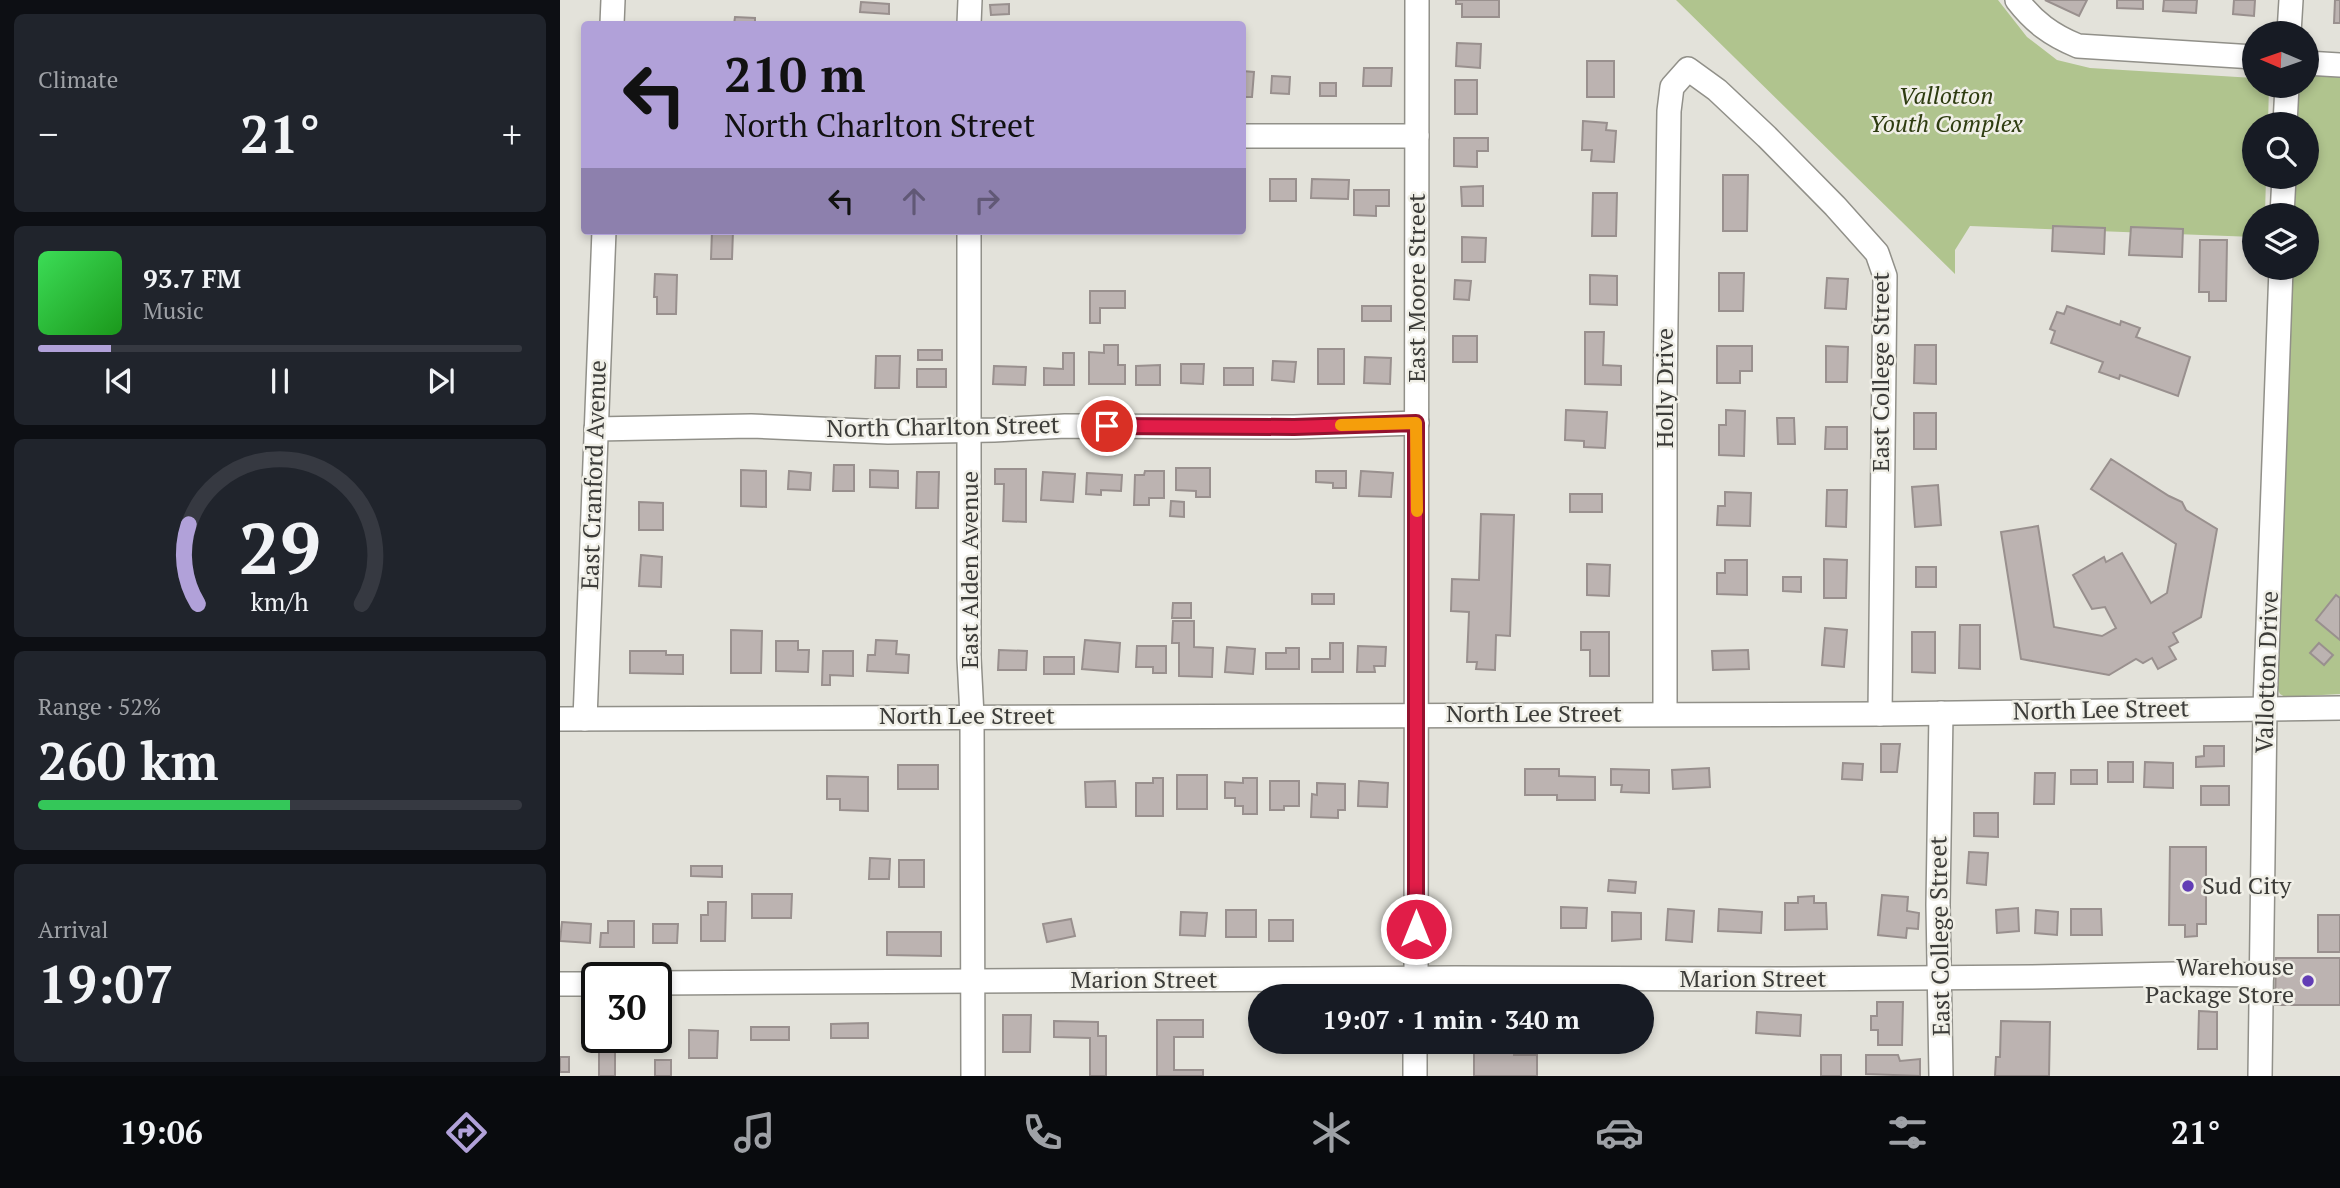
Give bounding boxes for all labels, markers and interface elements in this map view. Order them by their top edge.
north arrow [2242,21,2319,98]
map controls [2242,21,2319,280]
text: 210 m [724,41,866,106]
icon: left [609,49,700,140]
text: Climate [38,64,118,95]
park label: Vallotton Youth Complex [1869,79,2024,139]
text: 21° [240,99,320,168]
text: North Charlton Street [724,104,1035,146]
text: − [38,109,58,159]
text: + [502,109,522,159]
button: search [2242,112,2319,189]
icon: left [822,182,860,220]
icon: ahead [895,182,933,220]
icon: right [968,182,1006,220]
street label: East Moore Street [1400,193,1432,383]
button: layers [2242,203,2319,280]
text: 93.7 FM [143,261,241,295]
street label: East College Street [1864,272,1896,472]
text: Music [143,295,204,326]
street label: Holly Drive [1648,328,1680,448]
street label: East Cranford Avenue [573,360,613,590]
icon: previous [100,362,138,400]
icon: pause [261,362,299,400]
icon: next [422,362,460,400]
pin [1077,396,1137,456]
icon: arrive [1088,407,1126,445]
street label: North Charlton Street [826,408,1060,444]
street label: East Alden Avenue [953,471,985,669]
text: 29 [239,498,321,595]
text: km/h [251,585,309,618]
street label: Vallotton Drive [2247,590,2285,754]
text: Range · 52% [38,691,161,722]
street label: North Lee Street [2013,691,2189,727]
street label: North Lee Street [1446,697,1622,729]
street label: North Lee Street [879,699,1055,731]
text: 260 km [38,726,219,795]
street label: East College Street [1921,835,1957,1037]
place label: Sud City [2202,869,2292,901]
marker: Sud City [2180,878,2196,894]
position arrow [1379,892,1453,966]
text: Arrival [38,914,109,945]
text: 19:07 [38,949,173,1018]
place label: Warehouse Package Store [2145,950,2294,1010]
speed limit sign: 30 [581,962,672,1053]
street label: Marion Street [1680,962,1826,994]
street label: Marion Street [1071,963,1217,995]
marker: Warehouse Package Store [2300,973,2316,989]
text: 19:07 · 1 min · 340 m [1322,1002,1580,1036]
icon: directions [442,1108,491,1157]
icon: music [730,1108,779,1157]
icon: phone [1018,1108,1067,1157]
icon: climate [1307,1108,1356,1157]
icon: car [1595,1108,1644,1157]
icon: filters [1883,1108,1932,1157]
text: 19:06 [120,1111,203,1153]
text: 21° [2171,1111,2220,1153]

